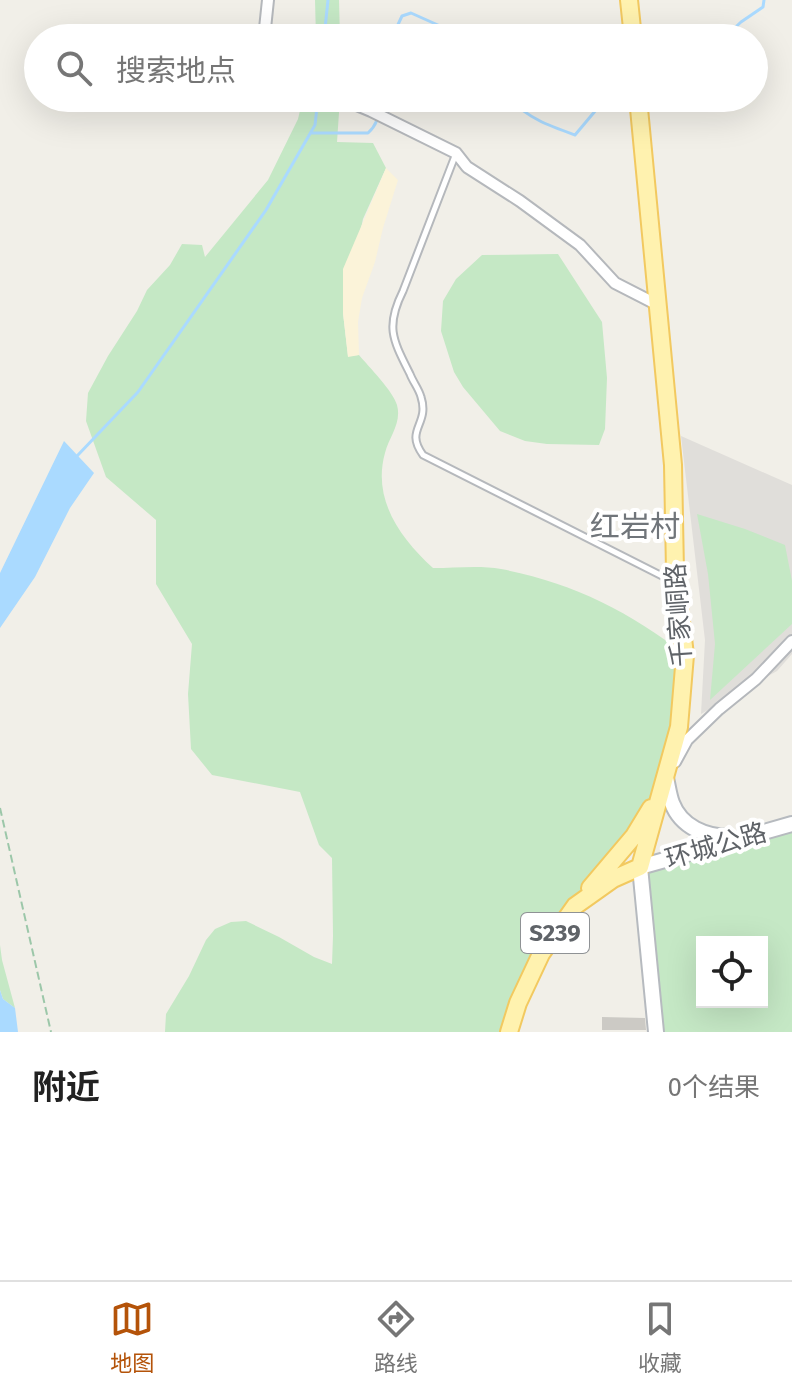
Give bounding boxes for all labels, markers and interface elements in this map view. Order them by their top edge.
search box [24,24,768,112]
icon: search [52,46,96,90]
text: 搜索地点 [116,53,236,89]
district label: 红岩村 [590,509,680,545]
street label: 千家峒路 [660,562,698,668]
street label: 环城公路 [662,817,770,875]
road number: S239 [521,913,589,953]
map controls [696,936,768,1008]
button: locate [696,936,768,1008]
text: 附近 [32,1067,100,1108]
text: 0个结果 [667,1072,760,1103]
tab: 地图 [110,1297,154,1377]
tab: 路线 [374,1297,418,1377]
tab: 收藏 [638,1297,682,1377]

